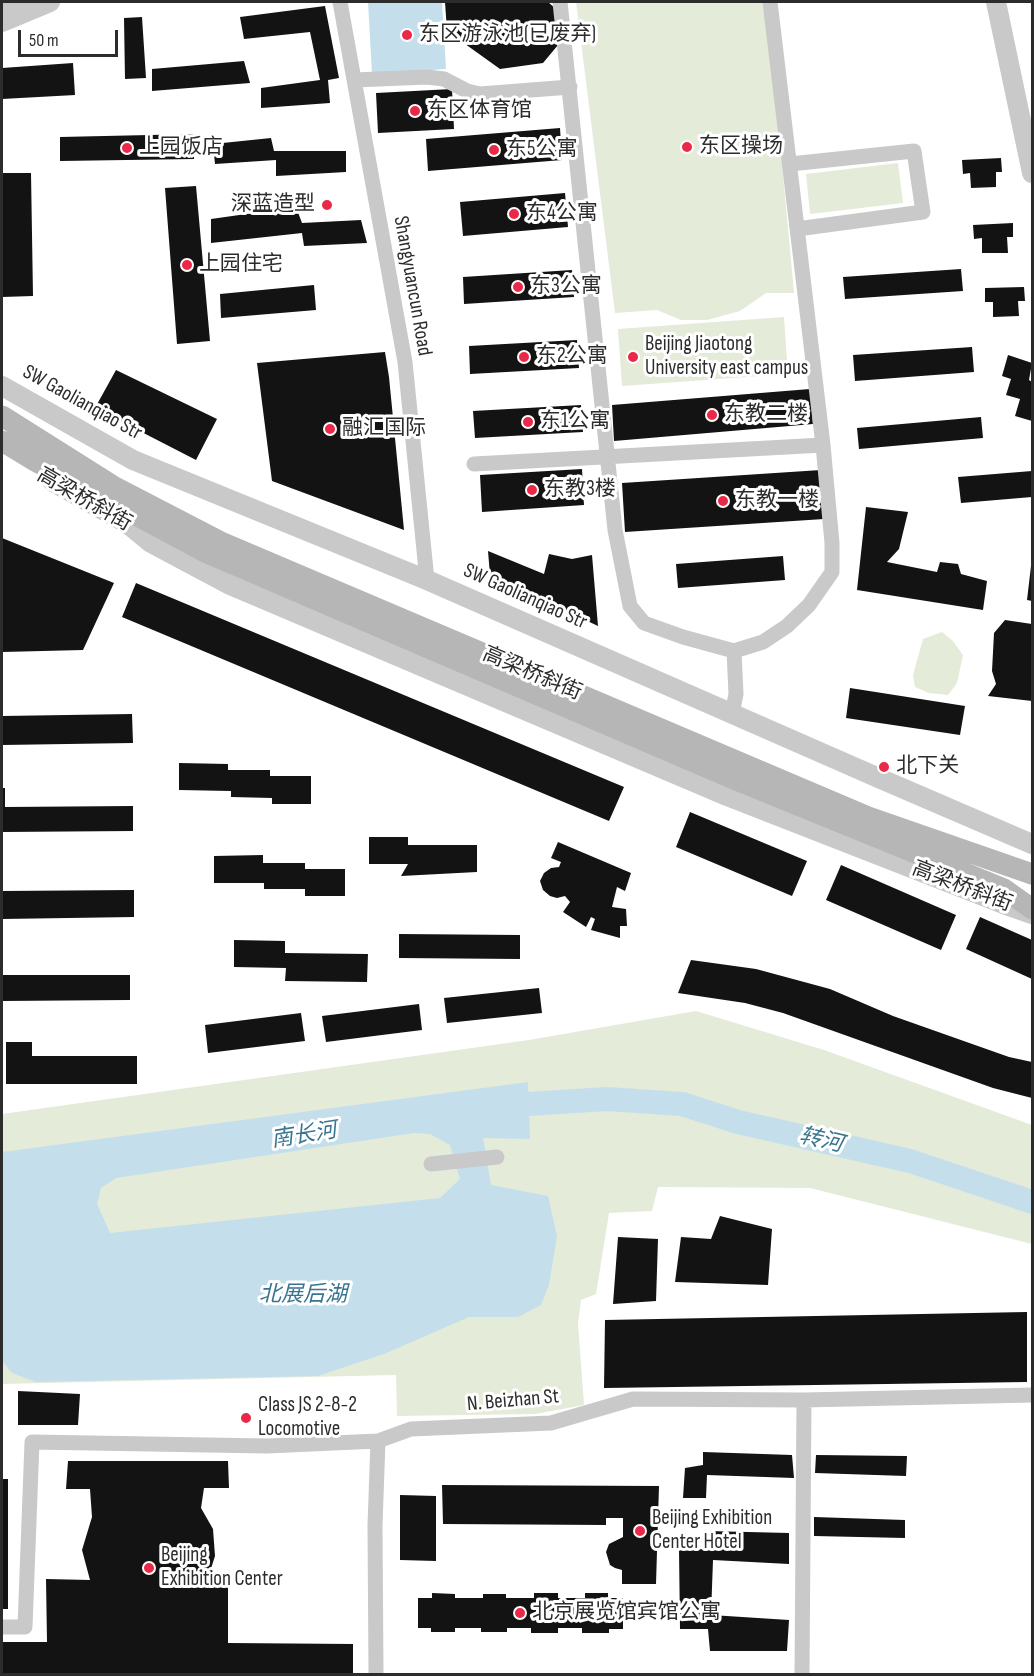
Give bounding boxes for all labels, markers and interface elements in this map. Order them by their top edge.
scale bar [21,18,122,56]
place label: 东区游泳池(已废弃) [419,22,596,48]
marker: 东区游泳池(已废弃) [400,28,414,42]
text: 50 m [29,30,59,51]
place label: 东区体育馆 [427,98,532,124]
marker: 东区体育馆 [408,104,422,118]
place label: 东区操场 [699,134,783,160]
place label: 上园饭店 [139,135,223,161]
place label: 东5公寓 [506,137,577,163]
marker: 东区操场 [680,140,694,154]
marker: 上园饭店 [120,141,134,155]
marker: 东5公寓 [487,143,501,157]
place label: 深蓝造型 [231,192,315,218]
marker: 深蓝造型 [320,198,334,212]
place label: 东4公寓 [526,201,598,227]
marker: 东4公寓 [507,207,521,221]
street label: Shangyuancun Road [387,214,437,358]
place label: 上园住宅 [199,252,283,278]
marker: 上园住宅 [180,258,194,272]
place label: 东3公寓 [530,274,602,300]
marker: 东3公寓 [511,280,525,294]
place label: Beijing Jiaotong University east campus [645,332,808,382]
place label: 东2公寓 [536,344,608,370]
marker: 东2公寓 [517,350,531,364]
marker: Beijing Jiaotong University east campus [626,350,640,364]
street label: SW Gaolianqiao Str [18,360,146,446]
place label: 东教二楼 [724,402,808,428]
marker: 东教二楼 [705,408,719,422]
place label: 东1公寓 [540,409,610,435]
marker: 东1公寓 [521,415,535,429]
place label: 融汇国际 [342,416,426,442]
marker: 融汇国际 [323,422,337,436]
street label: 高梁桥斜街 [32,463,136,537]
place label: 东教3楼 [544,477,616,503]
marker: 东教3楼 [525,483,539,497]
place label: 东教一楼 [735,488,819,514]
marker: 东教一楼 [716,494,730,508]
street label: SW Gaolianqiao Str [459,559,591,635]
street label: 高梁桥斜街 [479,642,585,706]
place label: 北下关 [896,754,959,780]
marker: 北下关 [877,760,891,774]
street label: 高梁桥斜街 [908,856,1016,918]
water label: 南长河 [269,1118,339,1154]
water label: 转河 [797,1123,845,1159]
water label: 北展后湖 [259,1282,347,1308]
street label: N. Beizhan St [466,1384,560,1418]
place label: Class JS 2-8-2 Locomotive [258,1393,357,1443]
marker: Class JS 2-8-2 Locomotive [239,1411,253,1425]
place label: Beijing Exhibition Center Hotel [652,1506,772,1556]
marker: Beijing Exhibition Center Hotel [633,1524,647,1538]
place label: Beijing Exhibition Center [161,1543,283,1593]
marker: Beijing Exhibition Center [142,1561,156,1575]
place label: 北京展览馆宾馆公寓 [532,1600,721,1626]
marker: 北京展览馆宾馆公寓 [513,1606,527,1620]

